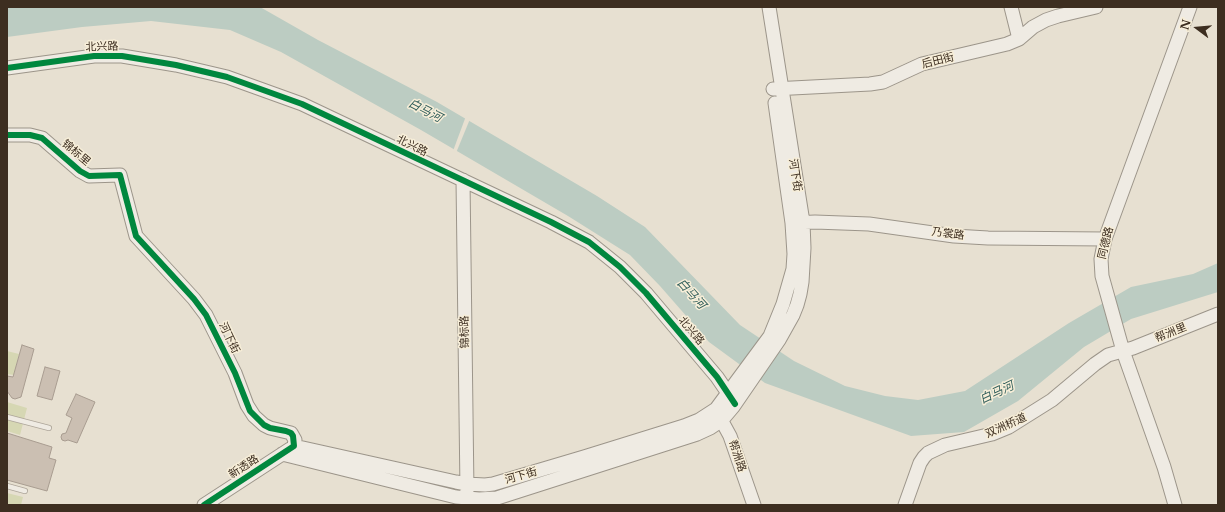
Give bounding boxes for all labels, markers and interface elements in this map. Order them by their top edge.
north arrow [1177,8,1217,48]
text: N [1177,18,1194,32]
street label: 北兴路 [85,40,119,54]
street label: 后田街 [920,51,956,71]
water label: 白马河 [406,96,444,126]
street label: 北兴路 [394,133,430,159]
street label: 锦标里 [59,137,93,169]
street label: 河下街 [786,158,804,192]
street label: 乃裳路 [931,225,965,243]
street label: 同德路 [1096,225,1116,261]
water label: 白马河 [674,276,708,312]
street label: 北兴路 [675,314,707,348]
street label: 锦标路 [458,315,472,349]
street label: 河下街 [216,320,242,356]
street label: 帮洲里 [1153,321,1189,345]
water label: 白马河 [978,379,1016,407]
street label: 双洲桥道 [983,411,1029,441]
street label: 帮洲路 [725,438,749,474]
street label: 新透路 [227,452,261,482]
street label: 河下街 [503,465,539,487]

